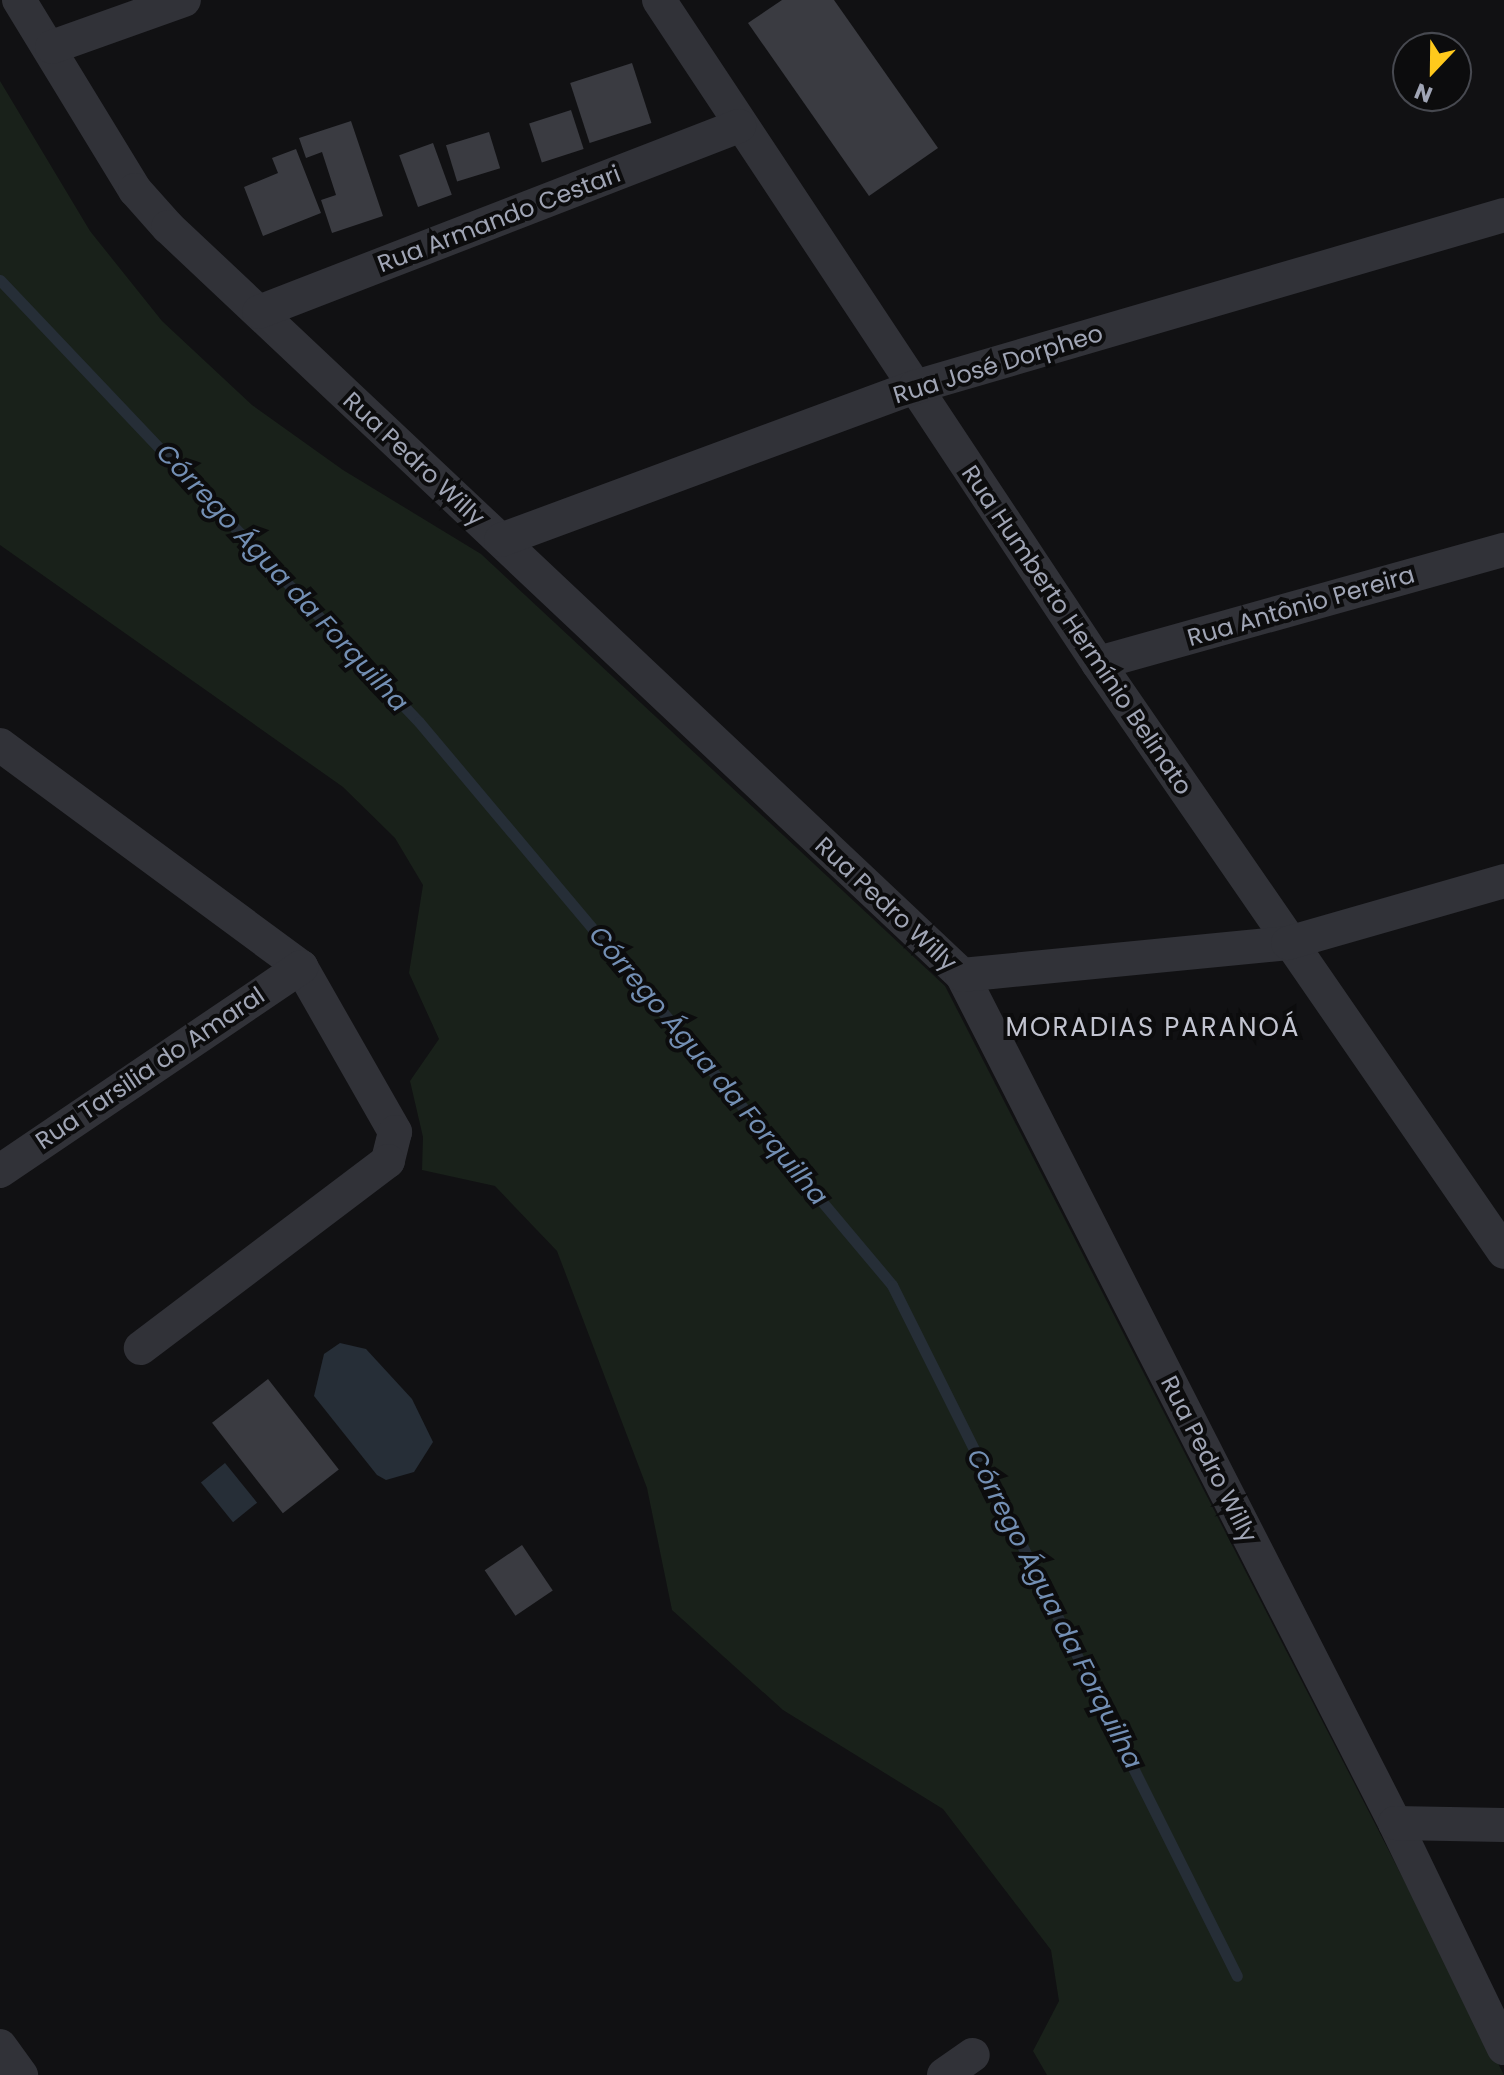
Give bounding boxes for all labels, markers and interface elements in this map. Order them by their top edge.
north arrow [1392,32,1472,112]
text: N [1410,75,1437,110]
street label: Rua Armando Cestari [374,159,624,279]
street label: Rua José Dorpheo [890,318,1106,410]
street label: Rua Pedro Willy [337,386,491,532]
water label: Córrego Água da Forquilha [150,438,414,718]
street label: Rua Humberto Hermínio Belinato [956,460,1198,800]
street label: Rua Antônio Pereira [1184,560,1418,652]
street label: Rua Pedro Willy [809,831,963,977]
water label: Córrego Água da Forquilha [582,920,834,1212]
street label: Rua Tarsilia do Amaral [30,981,270,1155]
district label: MORADIAS PARANOÁ [1006,1012,1300,1044]
street label: Rua Pedro Willy [1155,1371,1263,1547]
water label: Córrego Água da Forquilha [960,1444,1148,1774]

